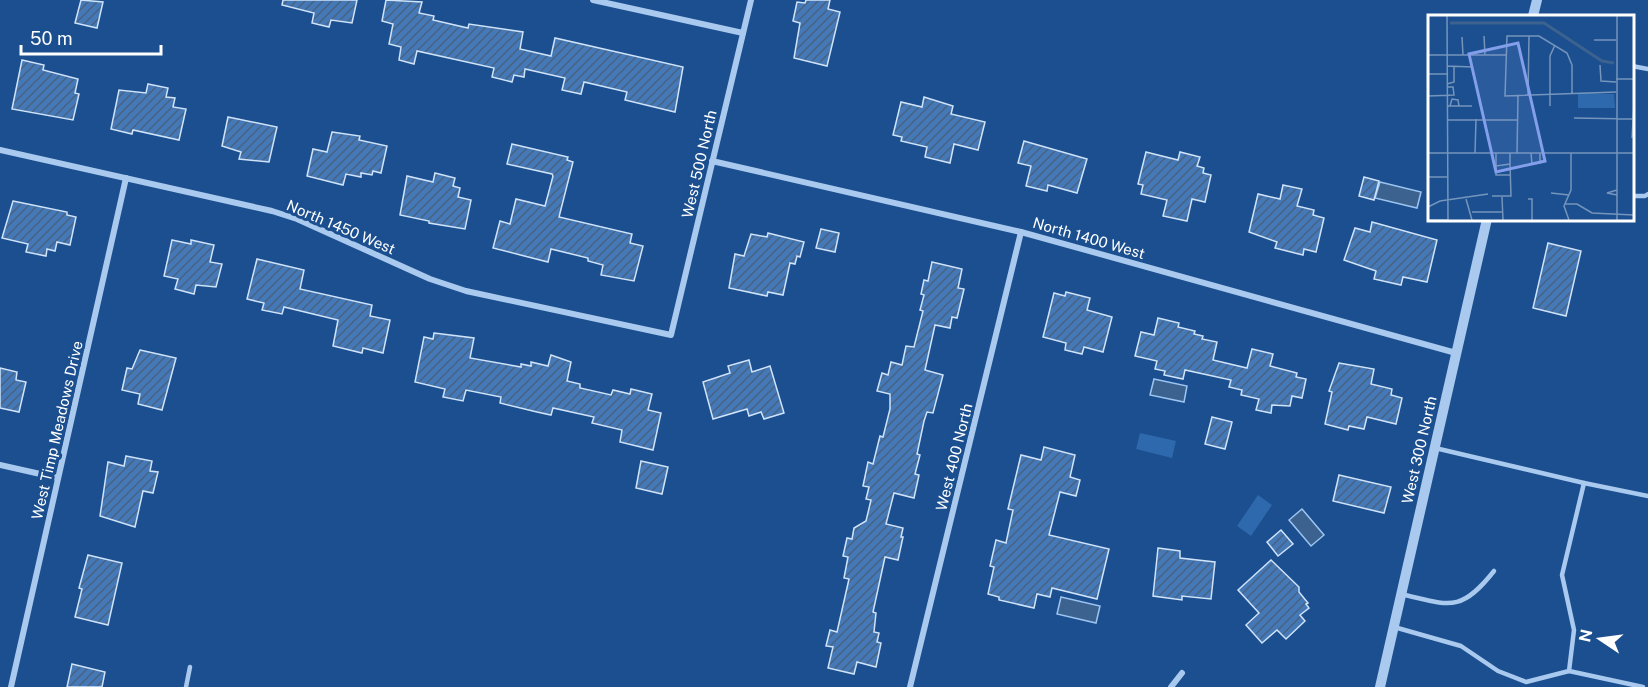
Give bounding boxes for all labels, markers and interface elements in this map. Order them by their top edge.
inset map [1428,15,1633,220]
scale bar [21,18,160,56]
text: 50 m [30,28,73,49]
street label: West 500 North [678,108,720,220]
street label: North 1450 West [284,196,398,258]
street label: North 1400 West [1031,214,1147,262]
street label: West Timp Meadows Drive [28,339,86,521]
street label: West 300 North [1398,394,1440,506]
street label: West 400 North [932,402,976,512]
north arrow [1570,609,1630,669]
text: N [1575,628,1597,644]

